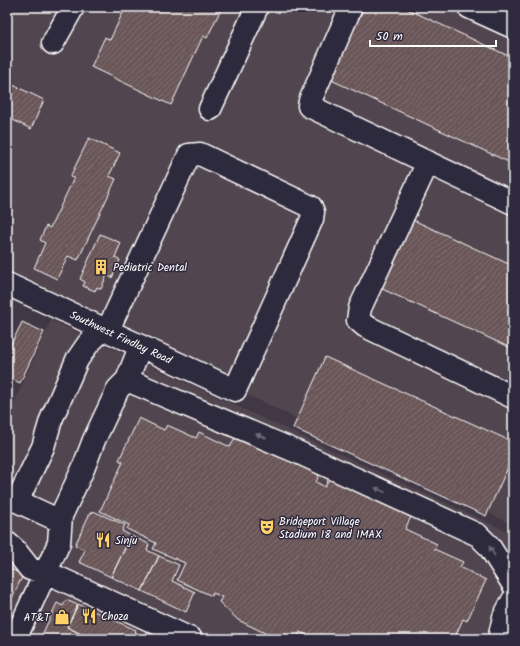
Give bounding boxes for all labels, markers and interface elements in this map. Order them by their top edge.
scale bar [370,22,496,48]
text: 50 m [376,27,403,46]
building icon: Pediatric Dental [92,258,110,276]
place label: Pediatric Dental [113,259,187,277]
street label: Southwest Findlay Road [66,306,175,370]
one-way arrow [256,433,267,439]
one-way arrow [374,487,385,493]
place label: Bridgeport Village Stadium 18 and IMAX [279,513,382,544]
theatre icon: Bridgeport Village Stadium 18 and IMAX [258,518,276,536]
restaurant icon: Sinju [94,531,112,549]
place label: Sinju [115,532,138,550]
one-way arrow [489,545,496,557]
restaurant icon: Choza [80,607,98,625]
shop icon: AT&T [53,608,71,626]
place label: Choza [101,608,128,626]
place label: AT&T [24,609,51,627]

